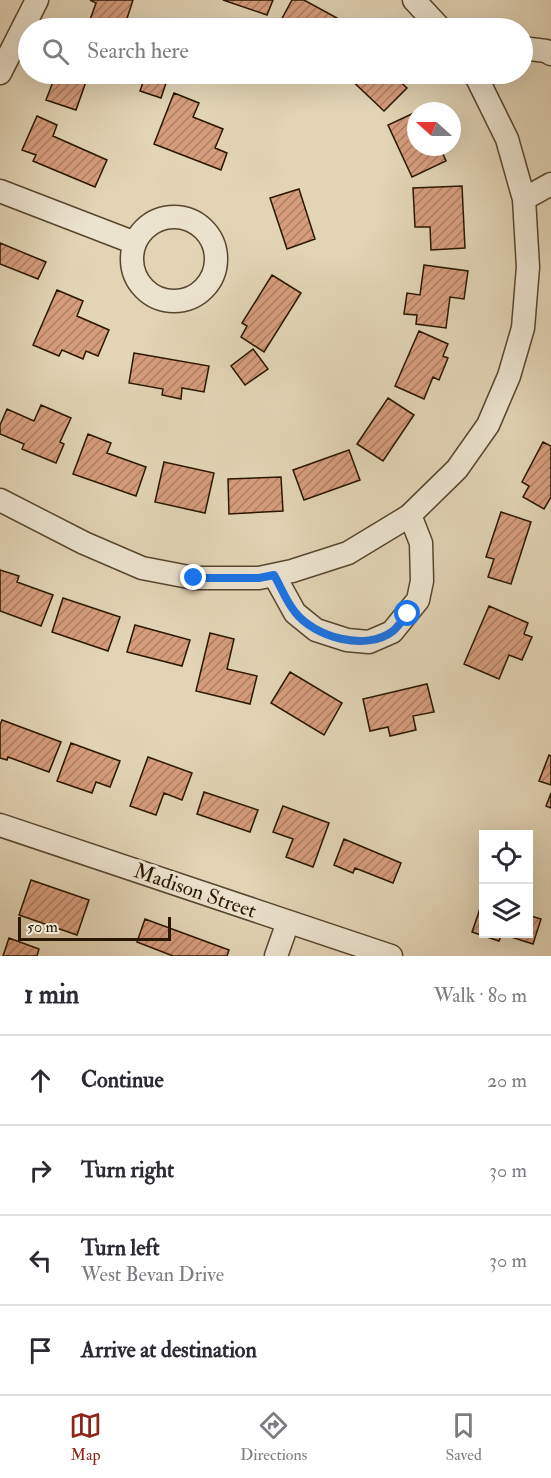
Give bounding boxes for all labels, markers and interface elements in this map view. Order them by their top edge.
search box [18,18,533,84]
icon: search [39,35,72,68]
text: Search here [87,37,189,65]
north arrow [407,102,461,156]
route end [180,564,206,590]
route start [394,600,420,626]
map controls [479,830,533,938]
button: locate [479,830,533,884]
street label: Madison Street [130,857,260,925]
button: layers [479,884,533,938]
scale bar [18,914,171,942]
text: 50 m [27,917,58,937]
text: 1 min [24,979,79,1011]
text: Walk · 80 m [434,983,527,1008]
icon: ahead [24,1064,57,1097]
text: Continue [81,1066,164,1094]
text: 20 m [487,1068,527,1093]
icon: right [24,1154,57,1187]
text: Turn right [81,1156,174,1184]
text: 30 m [489,1158,527,1183]
text: Turn left [81,1234,160,1262]
icon: left [24,1244,57,1277]
text: 30 m [489,1248,527,1273]
text: West Bevan Drive [81,1262,224,1287]
icon: arrive [24,1334,57,1367]
text: Arrive at destination [81,1336,257,1364]
tab: Map [69,1409,102,1465]
tab: Directions [240,1409,307,1465]
tab: Saved [445,1409,482,1465]

